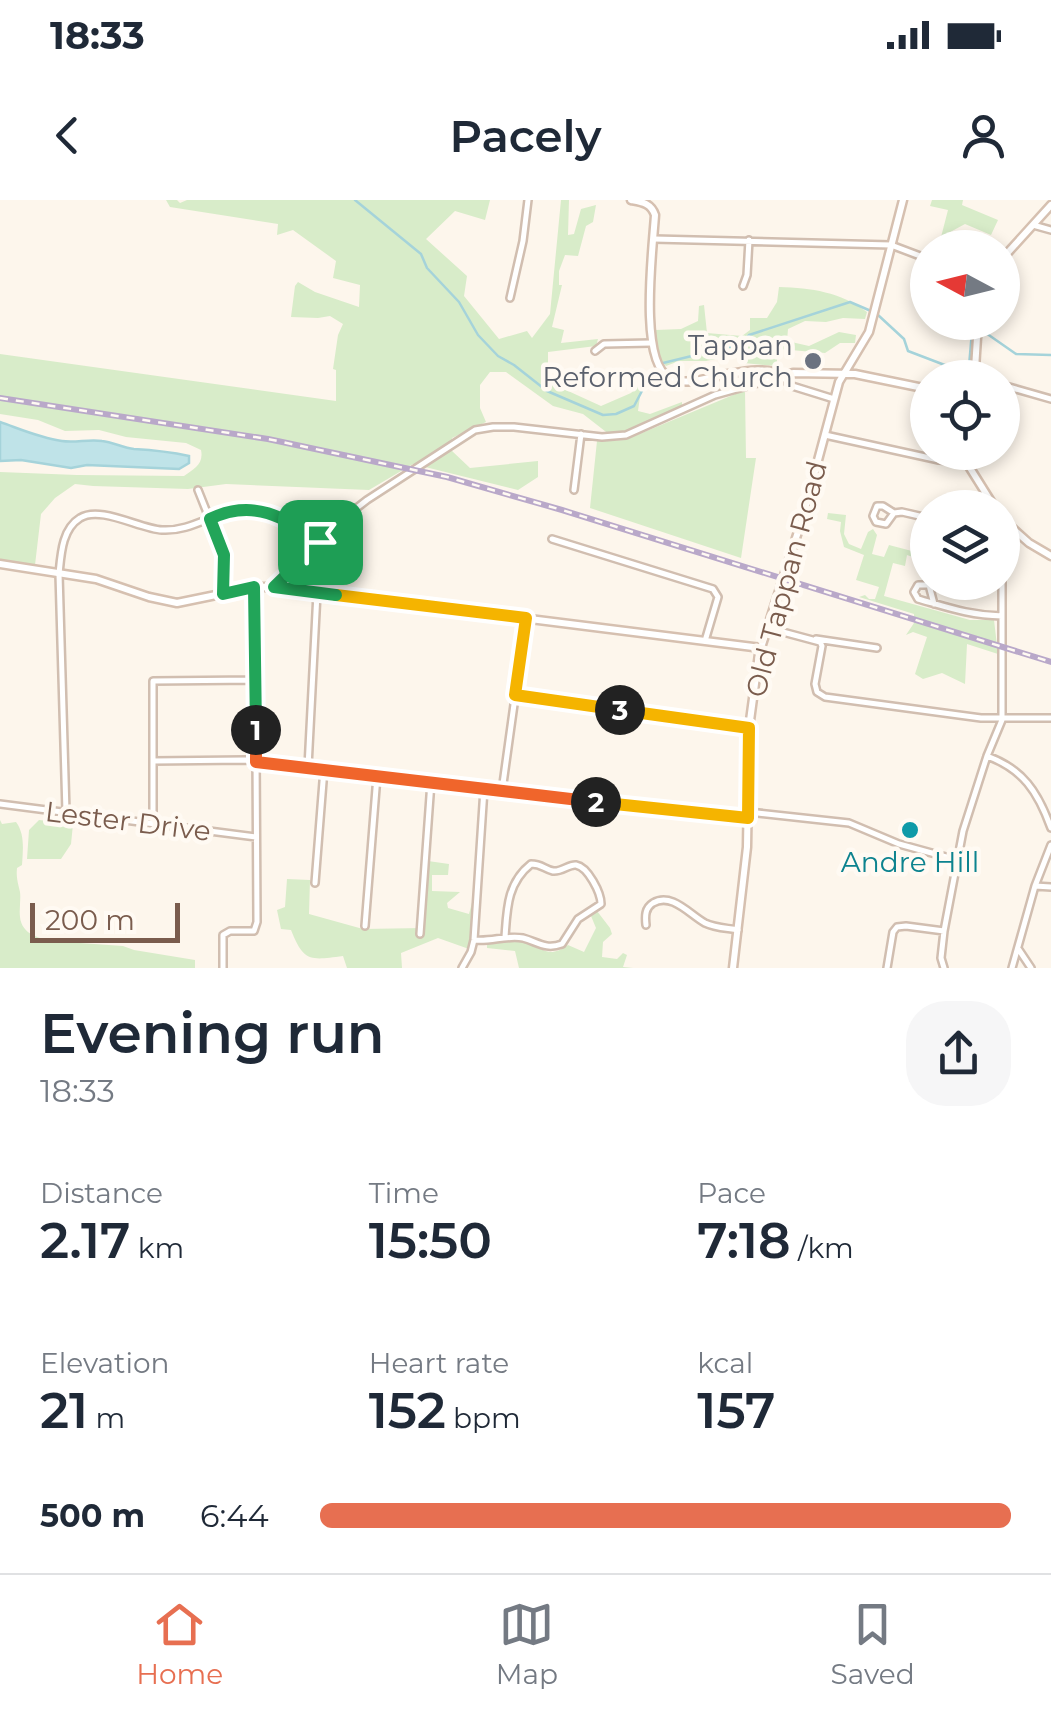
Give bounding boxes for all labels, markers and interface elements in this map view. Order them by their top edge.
text: 18:33 [50,12,145,59]
icon: back [40,108,95,163]
text: Pacely [449,108,602,163]
icon: person [956,108,1011,163]
north arrow [910,230,1020,340]
map controls [910,230,1020,600]
place label: Tappan Reformed Church [542,328,793,394]
marker: Tappan Reformed Church [802,350,824,372]
button: locate [910,360,1020,470]
street label: Old Tappan Road [738,457,834,701]
button: layers [910,490,1020,600]
pin [278,500,363,585]
icon: arrive [293,515,348,570]
pin: 3 [595,685,645,735]
text: 3 [612,693,628,727]
pin: 1 [231,705,281,755]
text: 1 [251,713,261,747]
pin: 2 [571,777,621,827]
text: 2 [588,785,604,819]
street label: Lester Drive [43,794,213,848]
marker: Andre Hill [899,819,921,841]
place label: Andre Hill [841,845,979,879]
scale bar [30,898,180,943]
text: 200 m [45,903,135,937]
text: Evening run [40,1000,385,1067]
button: share [906,1001,1011,1106]
text: 18:33 [40,1071,115,1110]
text: Distance [40,1176,163,1210]
text: Time [369,1176,439,1210]
text: Pace [697,1176,766,1210]
text: 2.17 [40,1210,131,1271]
text: 15:50 [369,1210,492,1271]
text: 7:18 [697,1210,791,1271]
text: km [131,1231,184,1265]
text: /km [791,1231,854,1265]
text: Elevation [40,1346,169,1380]
text: Heart rate [369,1346,509,1380]
text: kcal [697,1346,753,1380]
text: 21 [40,1380,88,1441]
text: 152 [369,1380,446,1441]
text: 157 [697,1380,775,1441]
text: m [88,1401,125,1435]
text: bpm [446,1401,521,1435]
text: 500 m [40,1496,145,1535]
text: 6:44 [200,1496,269,1535]
tab: Home [136,1597,223,1691]
tab: Map [496,1597,558,1691]
tab: Saved [831,1597,915,1691]

